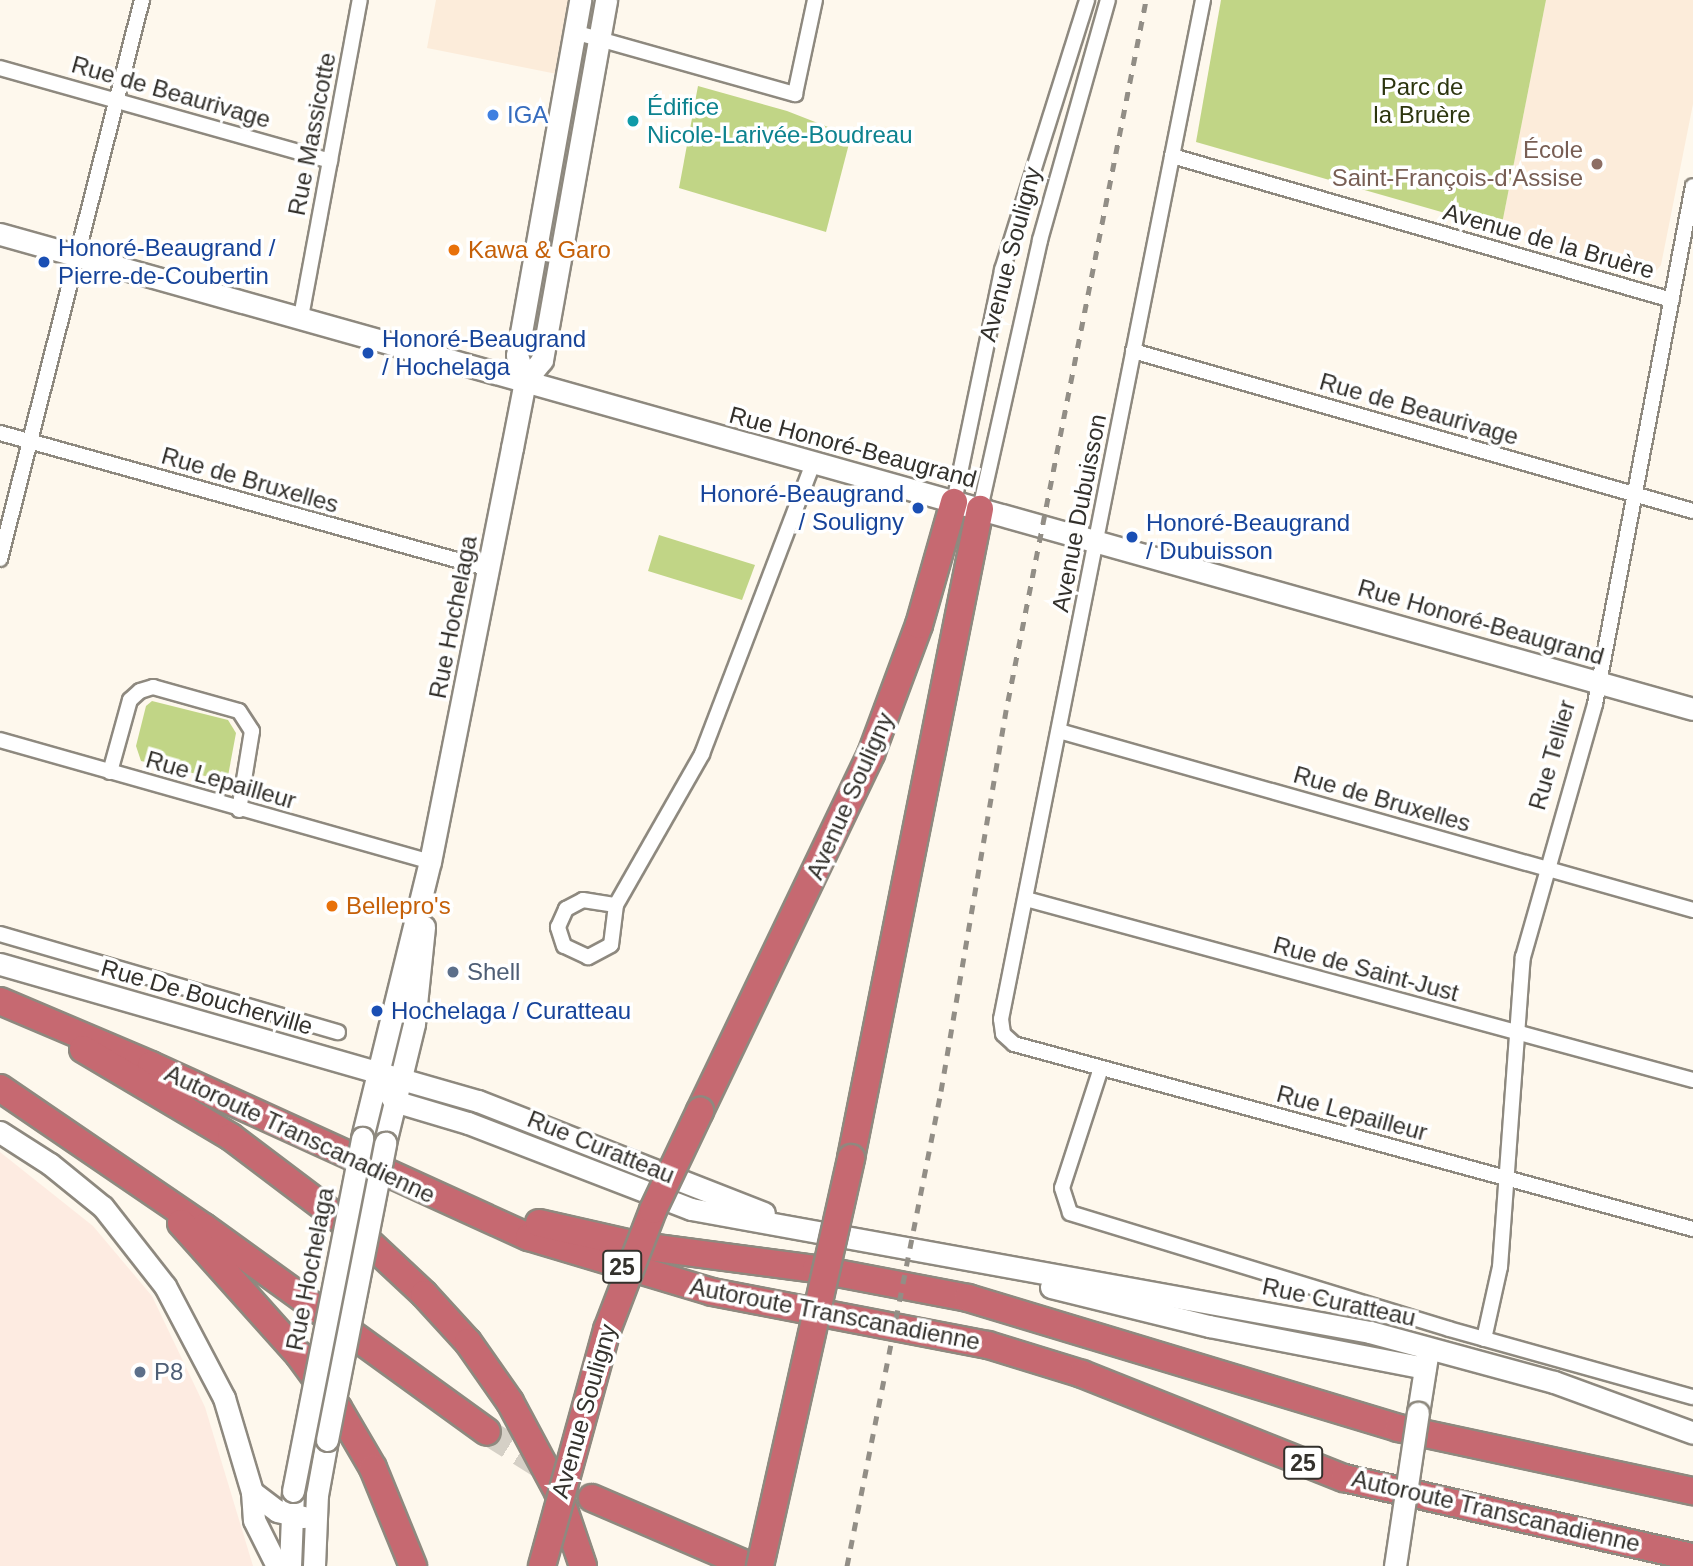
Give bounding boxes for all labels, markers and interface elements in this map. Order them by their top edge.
street label: Rue de Beaurivage [68,50,274,134]
street label: Rue Massicotte [282,50,342,218]
park label: Parc de la Bruère [1373,73,1471,129]
place label: Édifice Nicole-Larivée-Boudreau [647,93,912,149]
place label: IGA [507,101,548,129]
marker: IGA [485,107,501,123]
marker: Édifice Nicole-Larivée-Boudreau [625,113,641,129]
place label: École Saint-François-d'Assise [1332,136,1583,192]
marker: École Saint-François-d'Assise [1589,156,1605,172]
street label: Avenue Souligny [973,163,1047,345]
street label: Avenue de la Bruère [1440,197,1658,285]
place label: Honoré-Beaugrand / Pierre-de-Coubertin [58,234,275,290]
place label: Kawa & Garo [468,236,611,264]
marker: Kawa & Garo [446,242,462,258]
marker: Honoré-Beaugrand / Pierre-de-Coubertin [36,254,52,270]
place label: Honoré-Beaugrand / Hochelaga [382,325,586,381]
marker: Honoré-Beaugrand / Hochelaga [360,345,376,361]
street label: Rue de Beaurivage [1316,367,1522,451]
street label: Rue Honoré-Beaugrand [726,400,980,494]
street label: Avenue Dubuisson [1046,412,1112,614]
street label: Rue de Bruxelles [158,441,342,519]
place label: Honoré-Beaugrand / Souligny [700,480,904,536]
marker: Honoré-Beaugrand / Souligny [910,500,926,516]
place label: Honoré-Beaugrand / Dubuisson [1146,509,1350,565]
marker: Honoré-Beaugrand / Dubuisson [1124,529,1140,545]
street label: Rue Hochelaga [423,533,483,701]
street label: Rue Honoré-Beaugrand [1355,573,1607,671]
street label: Rue Tellier [1523,697,1581,813]
street label: Avenue Souligny [800,708,900,884]
street label: Rue Lepailleur [143,745,299,815]
street label: Rue de Bruxelles [1290,760,1474,838]
place label: Bellepro's [346,892,451,920]
marker: Bellepro's [324,898,340,914]
street label: Rue de Saint-Just [1270,930,1462,1008]
street label: Rue De Boucherville [98,953,316,1041]
place label: Shell [467,958,520,986]
marker: Shell [445,964,461,980]
place label: Hochelaga / Curatteau [391,997,631,1025]
marker: Hochelaga / Curatteau [369,1003,385,1019]
street label: Autoroute Transcanadienne [160,1059,440,1209]
street label: Rue Lepailleur [1274,1079,1430,1147]
street label: Rue Curatteau [523,1104,679,1190]
street label: Rue Hochelaga [280,1185,340,1353]
road number: 25 [601,1248,643,1286]
street label: Autoroute Transcanadienne [687,1272,983,1356]
street label: Rue Curatteau [1260,1272,1418,1332]
street label: Avenue Souligny [545,1321,623,1501]
place label: P8 [154,1358,183,1386]
marker: P8 [132,1364,148,1380]
road number: 25 [1282,1444,1324,1482]
street label: Autoroute Transcanadienne [1349,1464,1643,1558]

